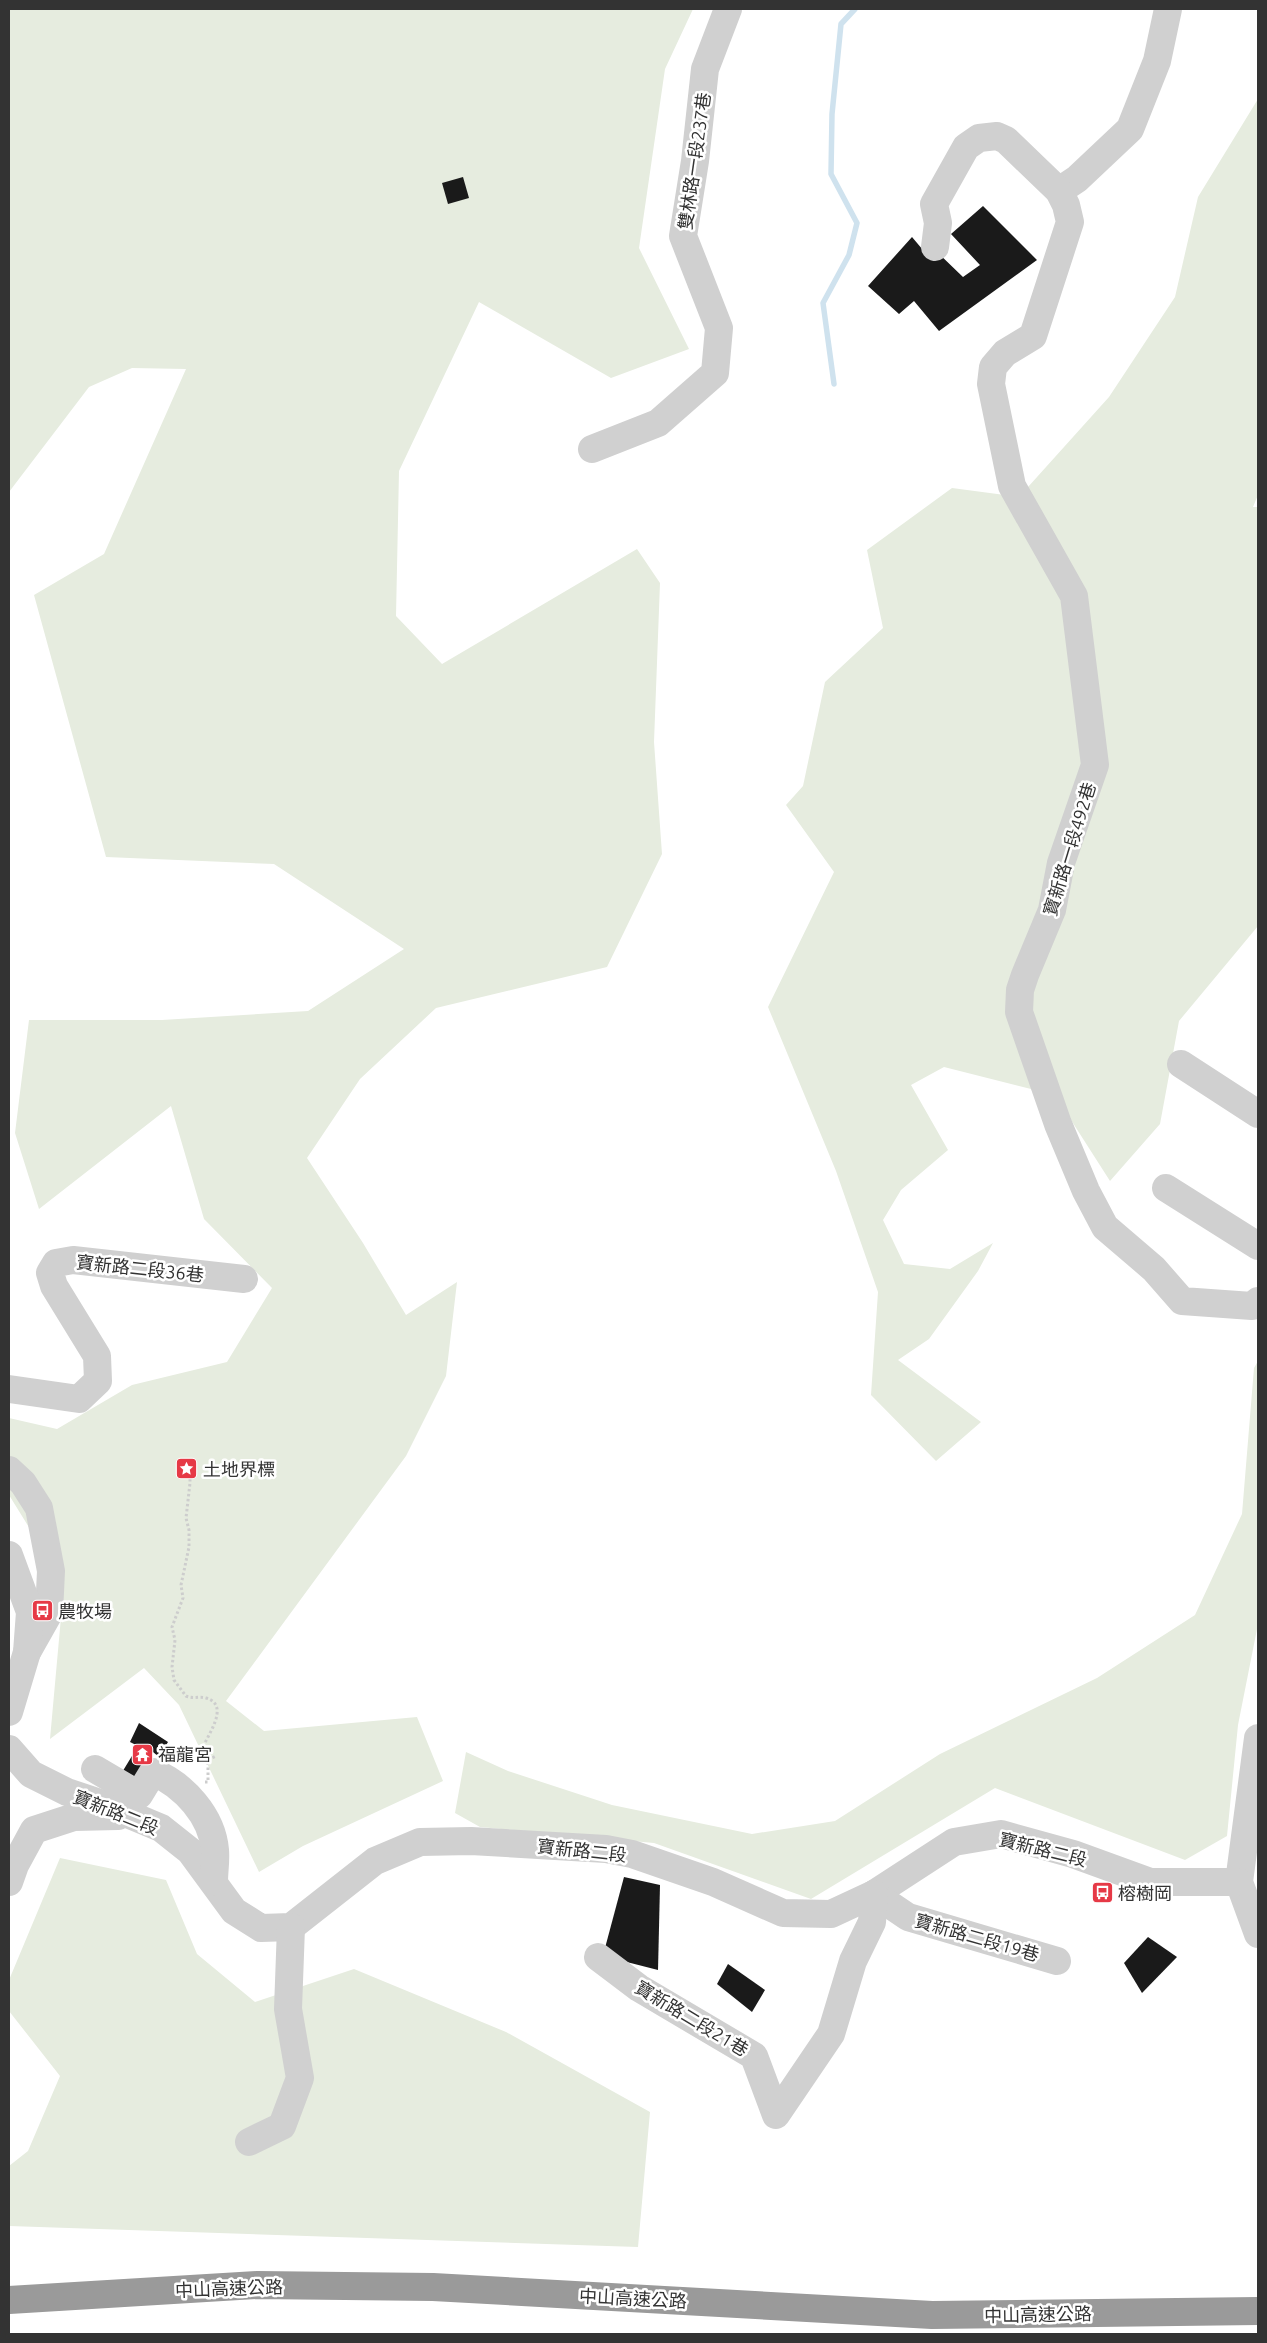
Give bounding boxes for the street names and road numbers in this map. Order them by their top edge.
street label: 雙林路一段237巷 [674,91,714,231]
street label: 寶新路一段492巷 [1039,780,1099,918]
street label: 寶新路二段36巷 [75,1251,205,1285]
street label: 寶新路二段 [71,1786,161,1838]
street label: 寶新路二段 [997,1828,1089,1870]
street label: 寶新路二段 [536,1835,628,1865]
street label: 寶新路二段19巷 [913,1910,1041,1964]
street label: 寶新路二段21巷 [632,1976,752,2060]
street label: 中山高速公路 [175,2276,283,2300]
street label: 中山高速公路 [579,2285,687,2311]
street label: 中山高速公路 [984,2303,1092,2325]

